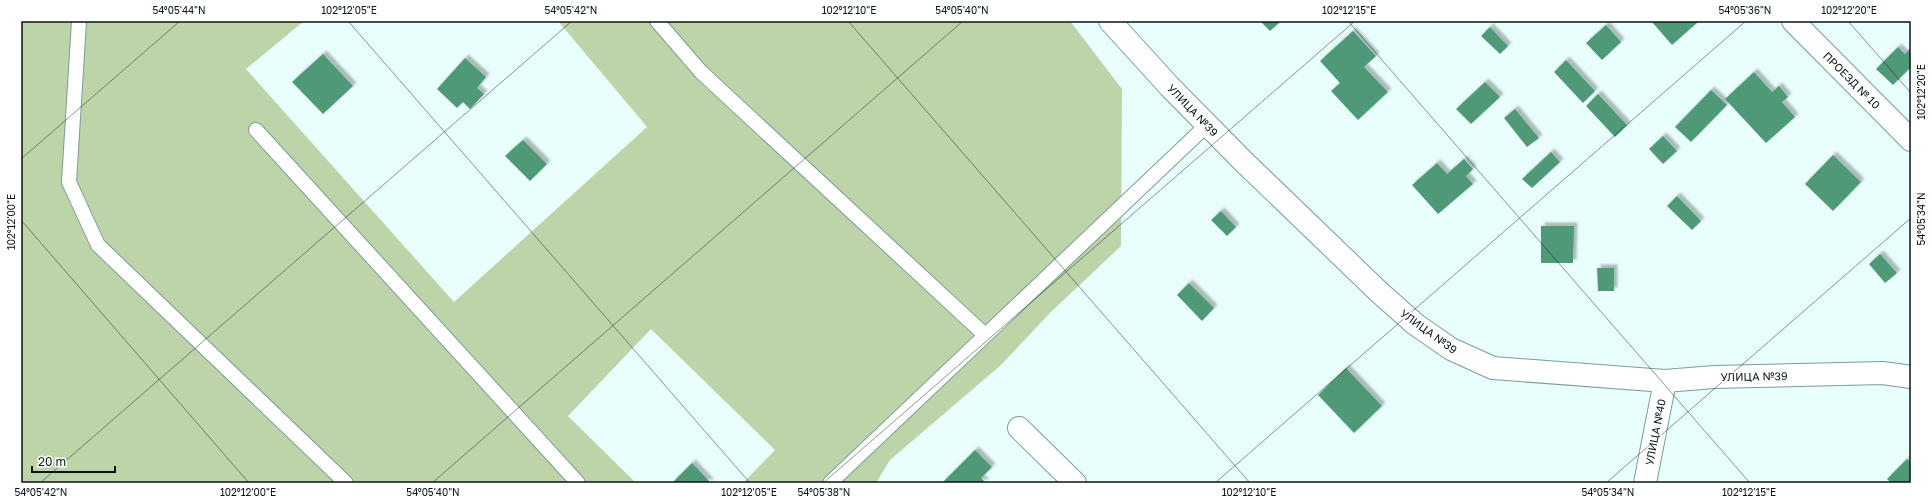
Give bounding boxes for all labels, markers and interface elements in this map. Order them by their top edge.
text: 54°05'44"N [152,4,206,16]
text: 102°12'05"E [321,4,377,16]
text: 54°05'42"N [545,4,597,16]
text: 102°12'10"E [822,4,876,16]
text: 54°05'40"N [935,4,989,16]
text: 102°12'15"E [1322,4,1376,16]
text: 54°05'36"N [1719,4,1771,16]
text: 102°12'20"E [1821,4,1877,16]
street label: ПРОЕЗД № 10 [1821,49,1883,111]
text: 102°12'20"E [1915,64,1927,120]
street label: УЛИЦА №39 [1165,81,1221,139]
text: 54°05'34"N [1915,193,1927,245]
text: 102°12'00"E [5,194,17,250]
street label: УЛИЦА №39 [1398,306,1460,356]
street label: УЛИЦА №39 [1720,369,1788,383]
street label: УЛИЦА №40 [1642,398,1668,466]
scale bar [32,448,115,474]
text: 20 m [38,454,66,469]
text: 54°05'42"N [15,486,67,498]
text: 102°12'00"E [220,486,276,498]
text: 54°05'40"N [406,486,460,498]
text: 102°12'05"E [721,486,777,498]
text: 54°05'38"N [798,486,850,498]
text: 102°12'10"E [1222,486,1276,498]
text: 54°05'34"N [1582,486,1634,498]
text: 102°12'15"E [1722,486,1776,498]

